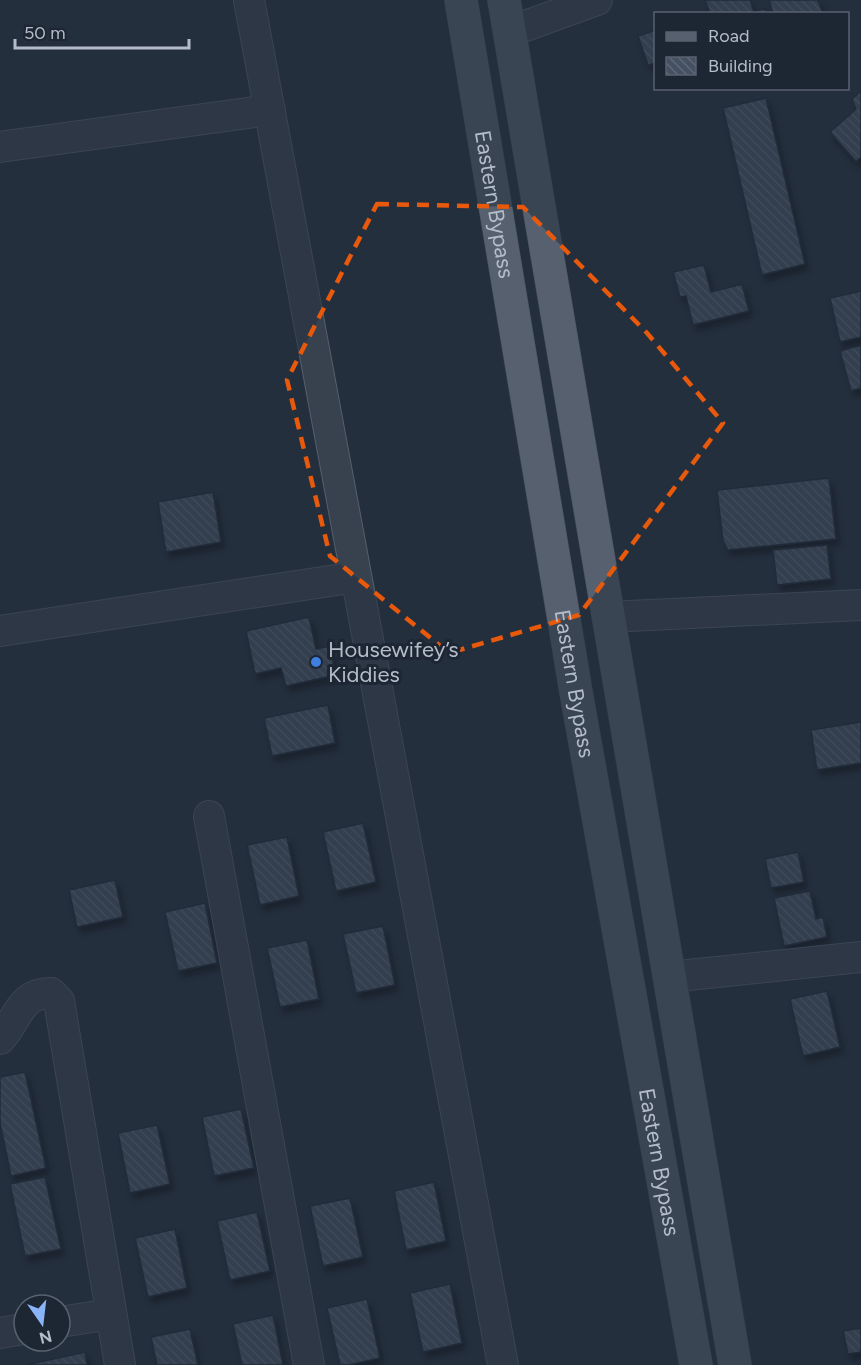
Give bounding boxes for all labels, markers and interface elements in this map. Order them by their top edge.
scale bar [15,12,189,50]
legend [654,12,849,90]
text: 50 m [24,22,66,44]
text: Road [708,25,749,47]
text: Building [708,55,773,77]
street label: Eastern Bypass [469,128,521,280]
street label: Eastern Bypass [549,608,601,760]
place label: Housewifey’s Kiddies [328,636,459,688]
marker: Housewifey’s Kiddies [309,655,323,669]
street label: Eastern Bypass [633,1086,686,1238]
north arrow [12,1293,72,1353]
text: N [37,1326,54,1348]

